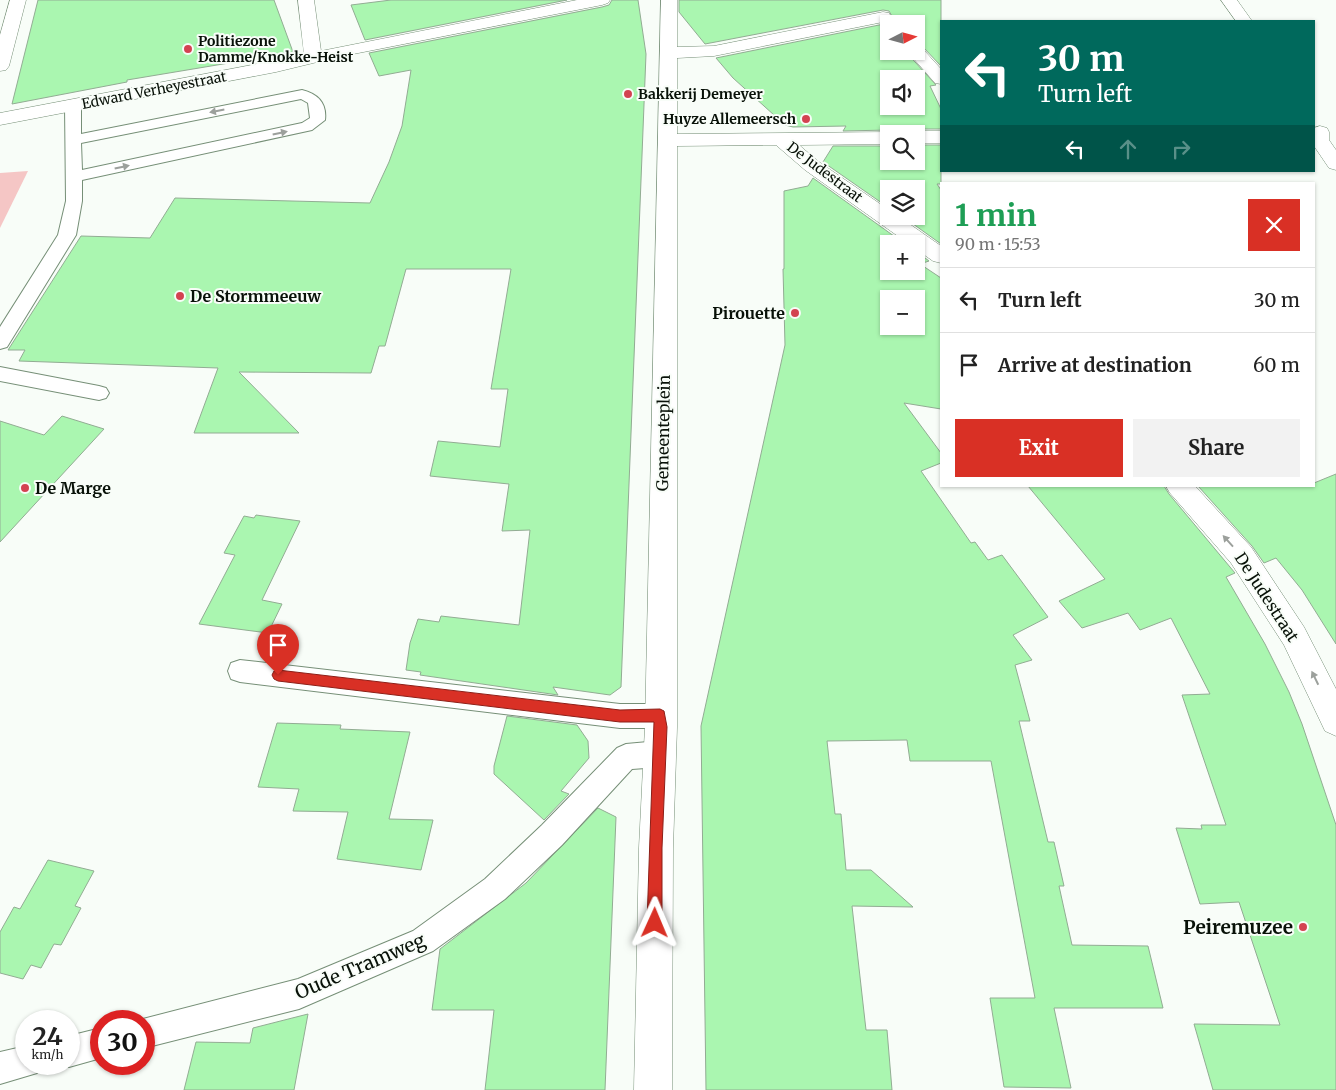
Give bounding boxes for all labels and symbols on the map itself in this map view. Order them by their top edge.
north arrow [880,15,925,60]
place label: Politiezone Damme/Knokke-Heist [198,32,354,66]
marker: Politiezone Damme/Knokke-Heist [182,43,194,55]
street label: Edward Verheyestraat [80,67,228,113]
place label: Bakkerij Demeyer [638,85,763,103]
marker: Bakkerij Demeyer [622,88,634,100]
one-way arrow [209,107,224,115]
place label: Huyze Allemeersch [663,110,797,128]
marker: Huyze Allemeersch [800,113,812,125]
one-way arrow [273,129,288,137]
street label: De Judestraat [784,138,867,207]
one-way arrow [114,163,129,171]
place label: De Stormmeeuw [190,286,321,306]
marker: De Stormmeeuw [174,290,186,302]
place label: Pirouette [712,303,785,323]
marker: Pirouette [789,307,801,319]
street label: Gemeenteplein [652,374,674,491]
place label: De Marge [35,478,111,498]
marker: De Marge [19,482,31,494]
one-way arrow [1222,535,1234,547]
street label: De Judestraat [1231,548,1304,646]
pin [257,624,299,675]
one-way arrow [1310,670,1319,685]
position arrow [628,896,680,948]
place label: Peiremuzee [1183,915,1293,939]
marker: Peiremuzee [1297,921,1309,933]
street label: Oude Tramweg [291,928,429,1004]
speed limit sign: 30 [90,1010,155,1075]

